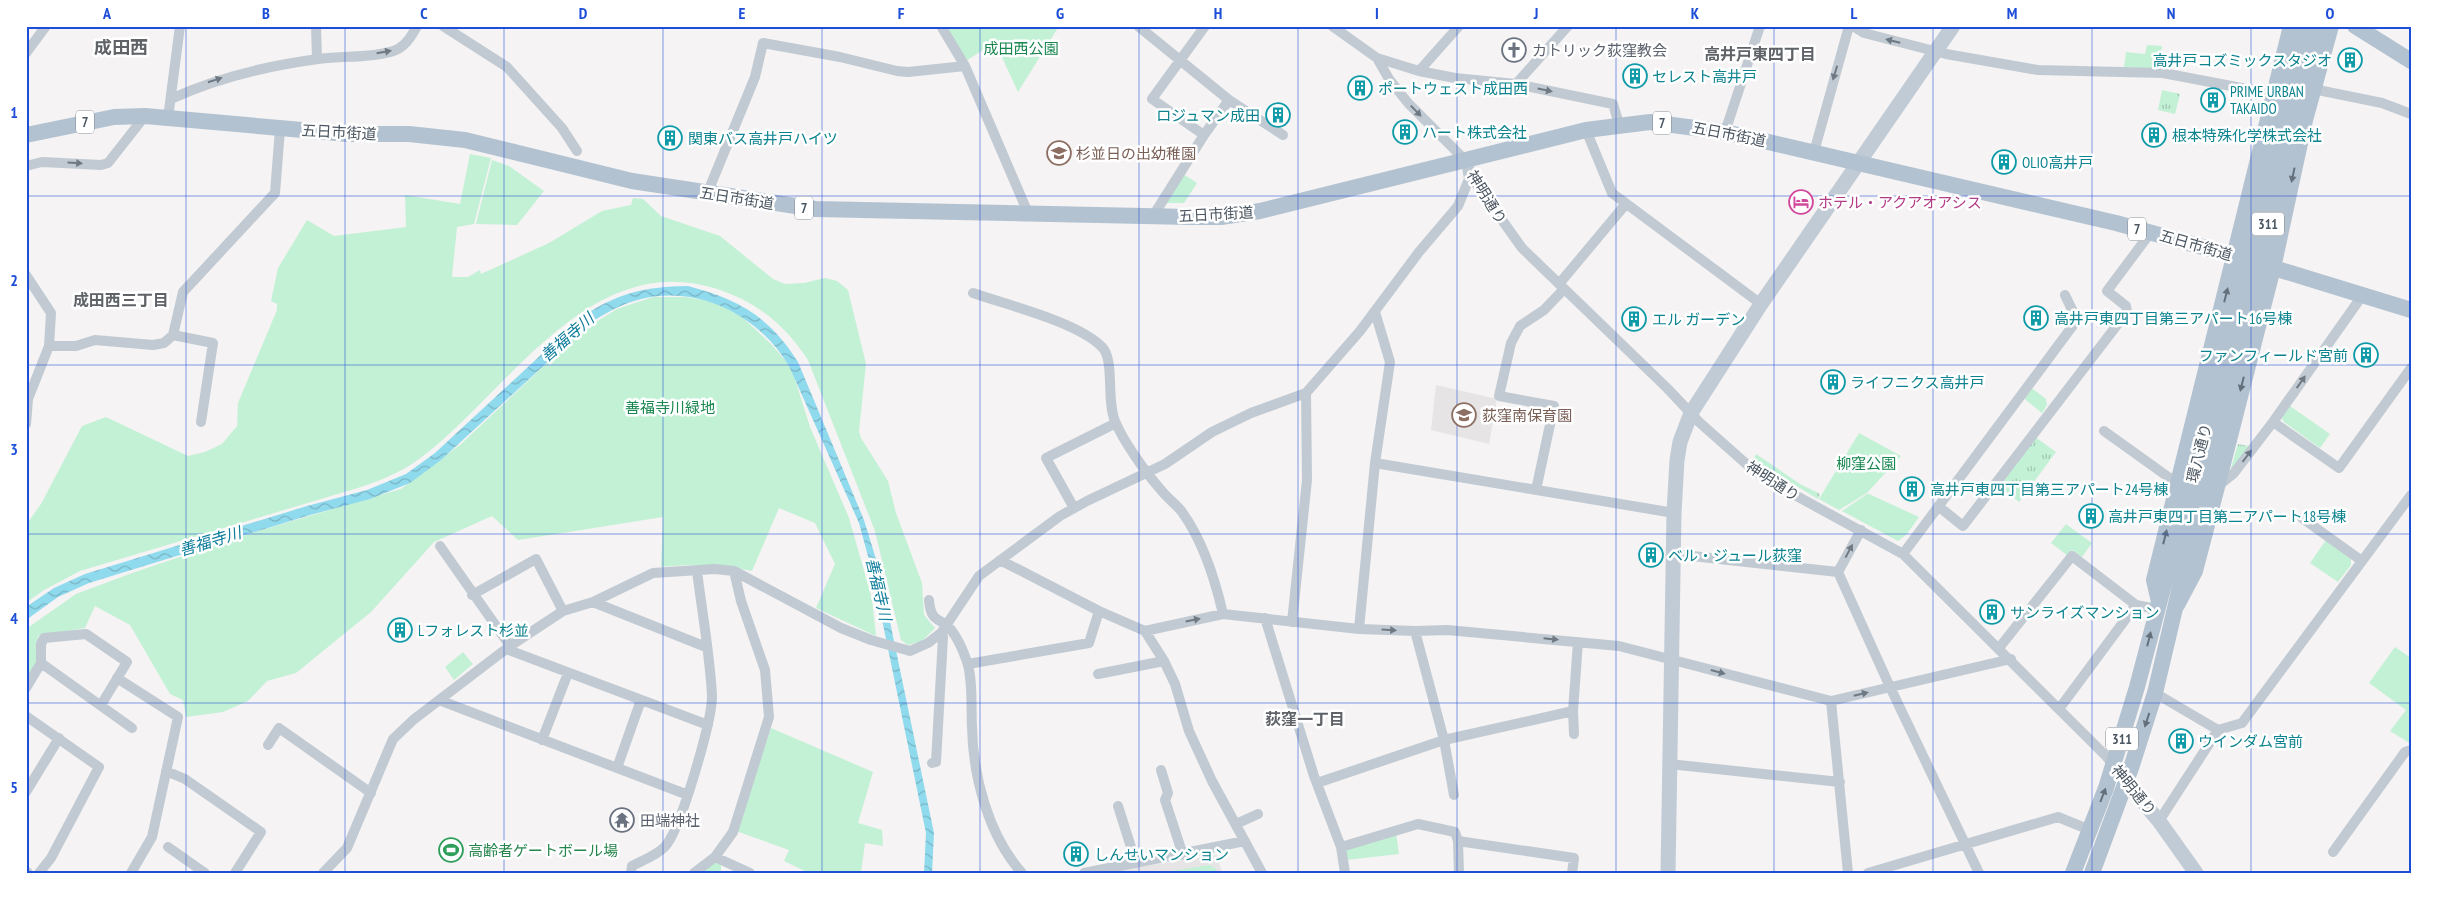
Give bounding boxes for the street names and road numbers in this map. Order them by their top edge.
road number: 7 [76,110,94,134]
road number: 7 [1653,112,1671,134]
street label: 五日市街道 [1690,118,1768,150]
street label: 五日市街道 [301,121,377,143]
street label: 神明通り [1463,167,1511,227]
street label: 五日市街道 [698,183,776,213]
road number: 7 [795,197,813,220]
street label: 五日市街道 [1178,203,1254,225]
road number: 311 [2252,212,2284,235]
road number: 7 [2128,218,2146,240]
street label: 五日市街道 [2157,226,2235,264]
street label: 環八通り [2183,422,2215,484]
street label: 神明通り [1743,457,1803,505]
road number: 311 [2106,728,2138,751]
street label: 神明通り [2108,761,2160,819]

